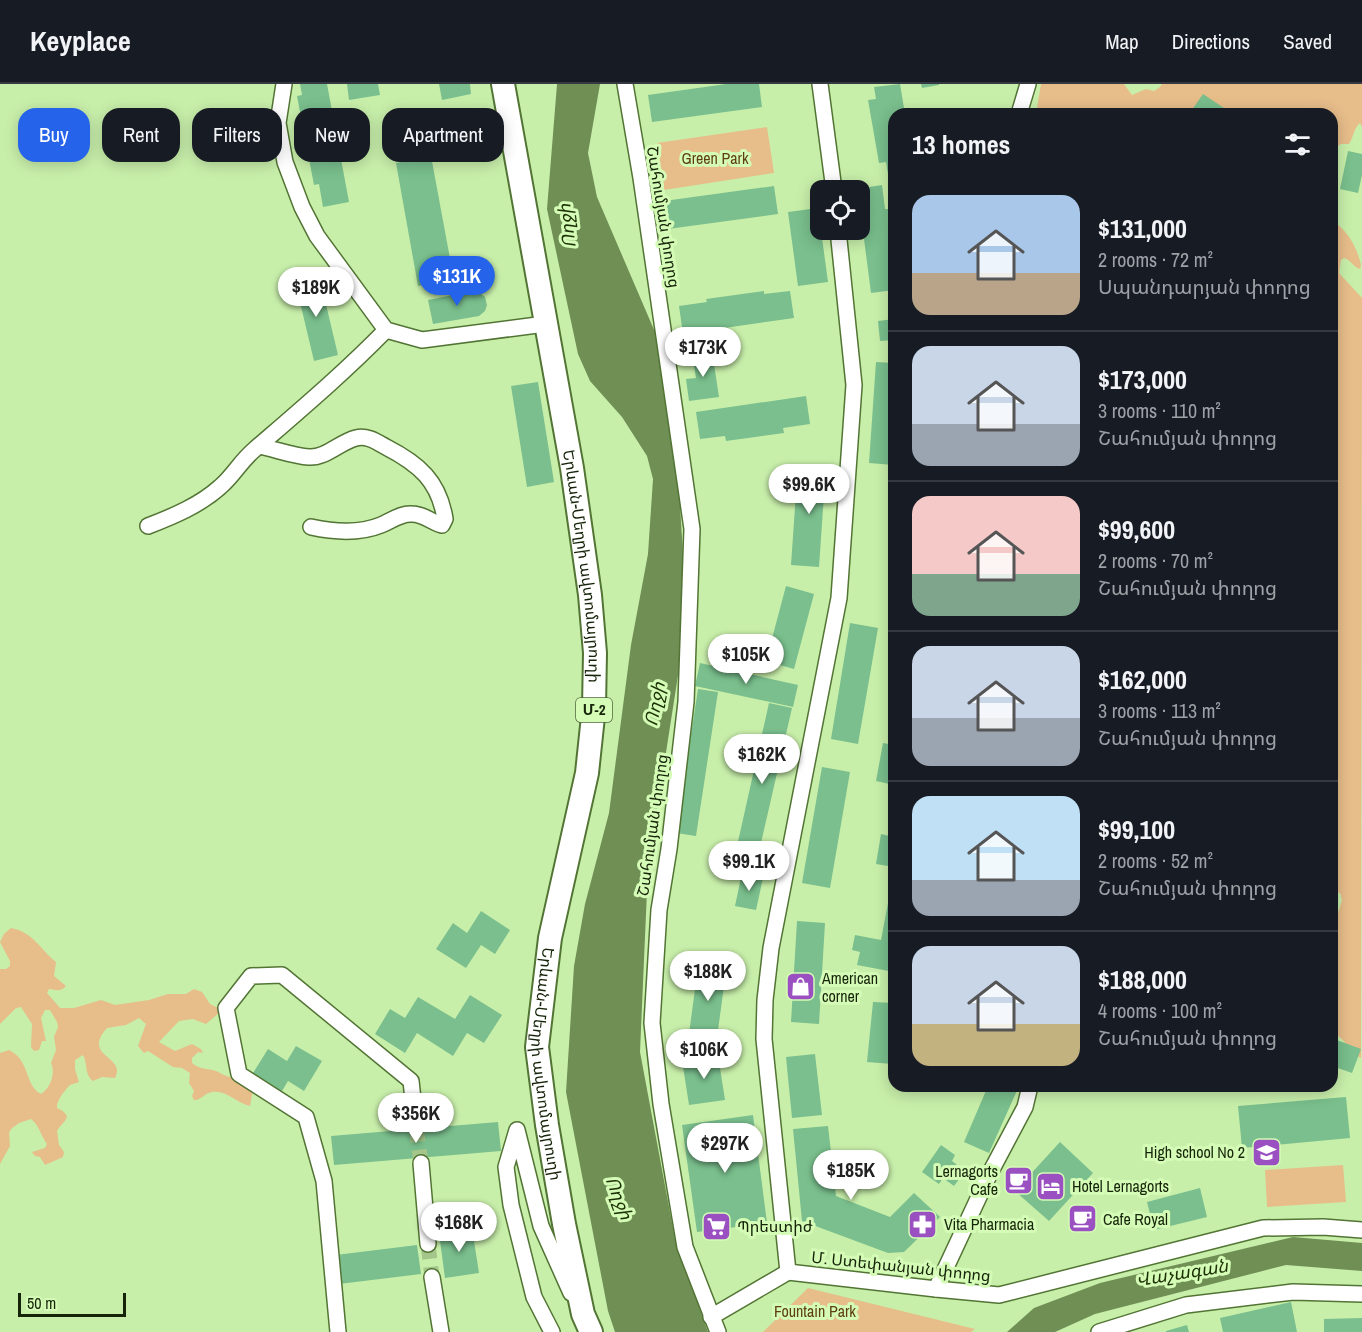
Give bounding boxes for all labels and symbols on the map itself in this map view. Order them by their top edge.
street label: Շահումյան փողոց [642,145,686,289]
park label: Green Park [681,147,749,169]
water label: Ողջի [551,202,582,250]
pin: $131K [415,256,499,307]
pin: $189K [274,267,358,318]
pin: $173K [661,327,745,378]
street label: Երևան-Մեղրի ավտոմայրուղի [558,448,606,683]
pin: $99.6K [760,464,858,515]
pin: $105K [704,634,788,685]
water label: Ողջի [638,679,671,728]
road number: Մ-2 [576,698,612,722]
pin: $162K [720,734,804,785]
street label: Շահումյան փողոց [631,753,673,897]
pin: $99.1K [700,841,798,892]
street label: Երևան-Մեղրի ավտոմայրուղի [526,946,567,1182]
pin: $188K [666,951,750,1002]
place label: American corner [821,967,878,1007]
shop icon: American corner [785,971,817,1003]
pin: $106K [662,1029,746,1080]
pin: $356K [374,1093,458,1144]
pin: $297K [683,1123,767,1174]
school or university icon: High school No 2 [1250,1136,1282,1168]
place label: High school No 2 [1144,1141,1245,1163]
pin: $185K [809,1150,893,1201]
place label: Lernagorts Cafe [935,1160,998,1200]
cafe icon: Lernagorts Cafe [1003,1164,1035,1196]
hotel icon: Hotel Lernagorts [1035,1170,1067,1202]
water label: Ողջի [600,1173,639,1223]
place label: Hotel Lernagorts [1072,1175,1169,1197]
pin: $168K [417,1202,501,1253]
cafe icon: Cafe Royal [1066,1203,1098,1235]
pharmacy icon: Vita Pharmacia [907,1208,939,1240]
place label: Cafe Royal [1103,1208,1168,1230]
supermarket icon: Պրեստիժ [700,1210,732,1242]
place label: Vita Pharmacia [944,1213,1035,1235]
place label: Պրեստիժ [737,1215,813,1237]
street label: Մ. Ստեփանյան փողոց [810,1246,992,1286]
water label: Վաչագան [1134,1253,1231,1292]
scale bar [18,1290,126,1318]
park label: Fountain Park [774,1300,856,1322]

